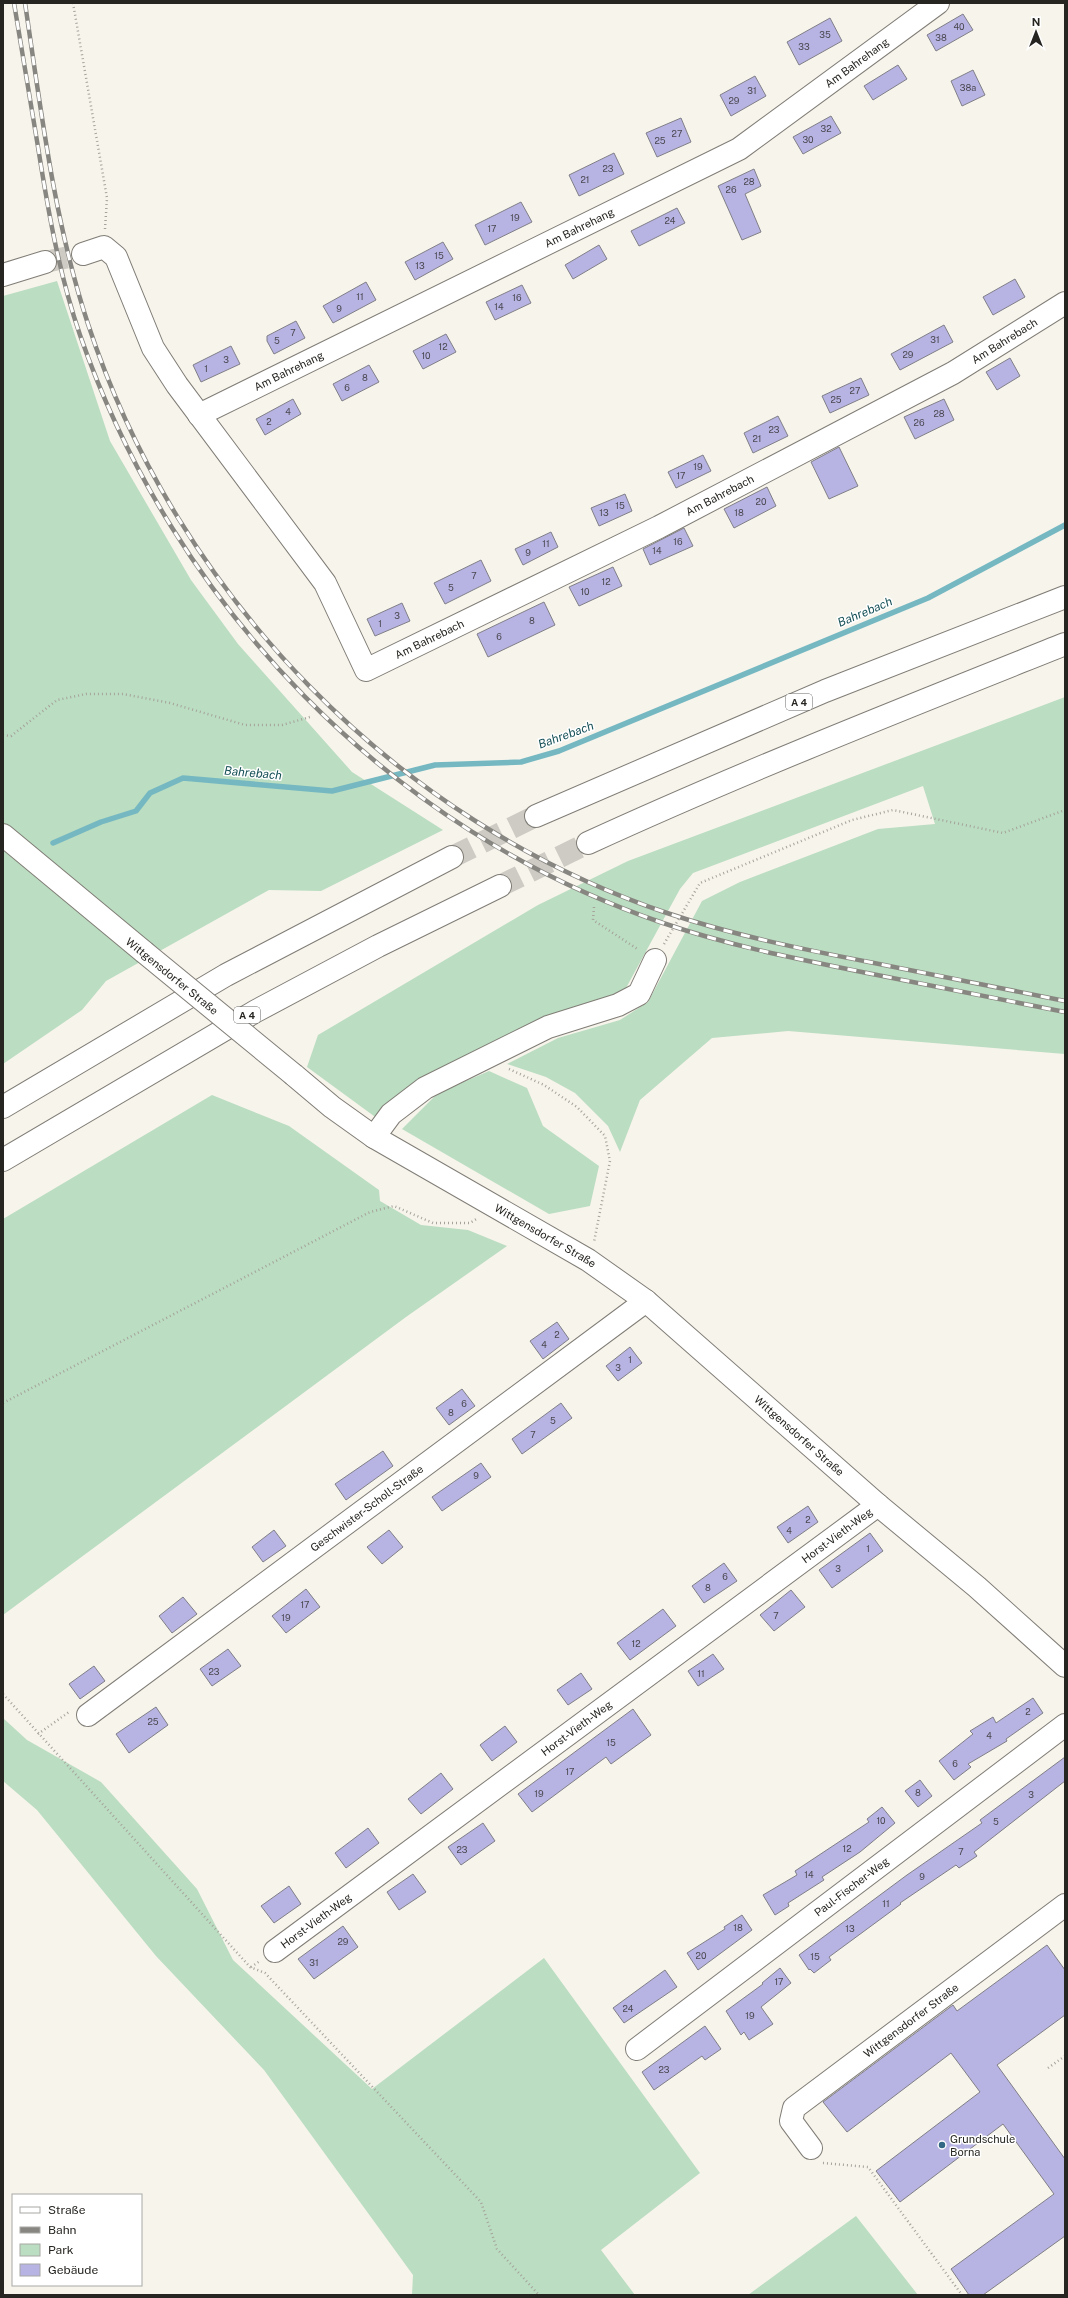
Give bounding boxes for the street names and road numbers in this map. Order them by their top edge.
street label: Am Bahrehang [823,35,891,90]
street label: Am Bahrehang [543,205,616,250]
street label: Am Bahrebach [969,316,1039,366]
street label: Am Bahrehang [252,349,326,393]
street label: Am Bahrebach [684,472,756,518]
street label: Am Bahrebach [393,617,466,661]
road number: A 4 [786,694,812,710]
street label: Wittgensdorfer Straße [123,935,221,1017]
road number: A 4 [234,1007,260,1023]
street label: Wittgensdorfer Straße [492,1202,598,1270]
street label: Wittgensdorfer Straße [752,1393,846,1478]
street label: Geschwister-Scholl-Straße [308,1463,425,1554]
street label: Horst-Vieth-Weg [799,1505,875,1565]
street label: Horst-Vieth-Weg [539,1698,614,1758]
street label: Paul-Fischer-Weg [812,1855,891,1919]
street label: Horst-Vieth-Weg [278,1891,354,1951]
street label: Wittgensdorfer Straße [861,1981,961,2060]

